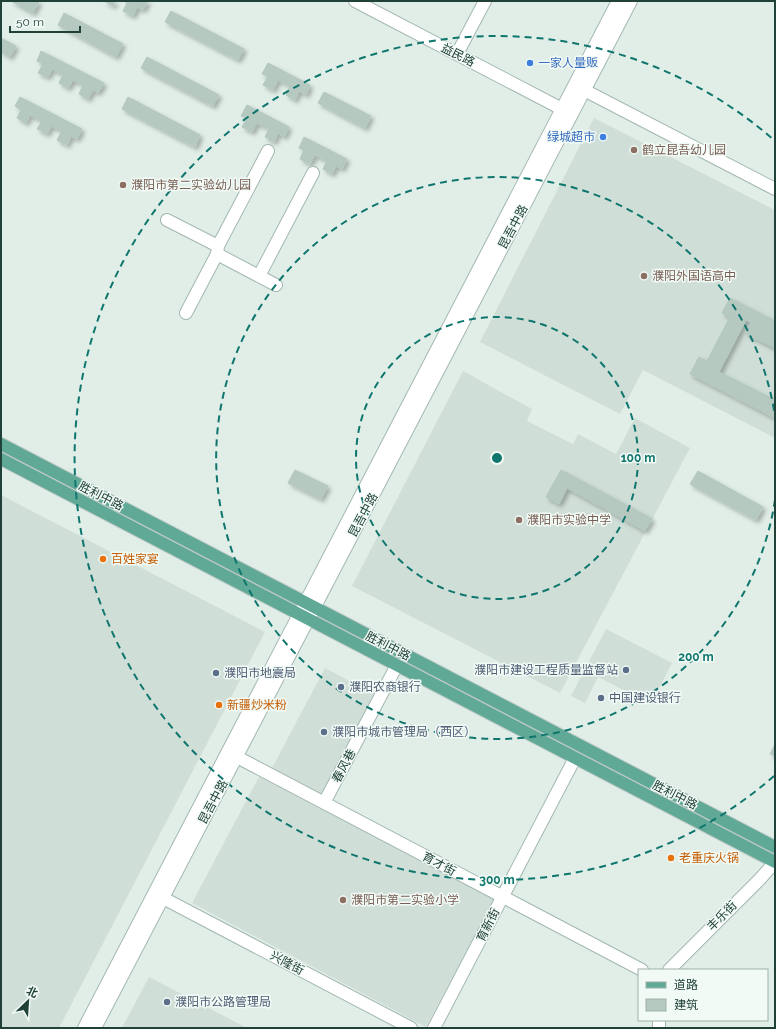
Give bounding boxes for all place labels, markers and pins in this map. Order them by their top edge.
place label: 一家人量贩 [538,56,598,70]
marker: 一家人量贩 [525,58,535,68]
place label: 绿城超市 [547,130,595,144]
marker: 绿城超市 [598,132,608,142]
place label: 鹤立昆吾幼儿园 [642,143,726,157]
marker: 鹤立昆吾幼儿园 [629,145,639,155]
place label: 濮阳市第二实验幼儿园 [131,178,251,192]
marker: 濮阳市第二实验幼儿园 [118,180,128,190]
place label: 濮阳外国语高中 [652,269,736,283]
marker: 濮阳外国语高中 [639,271,649,281]
centre of rings [490,451,504,465]
place label: 濮阳市实验中学 [527,513,611,527]
marker: 濮阳市实验中学 [514,515,524,525]
place label: 百姓家宴 [111,552,159,566]
marker: 百姓家宴 [98,554,108,564]
place label: 濮阳市建设工程质量监督站 [474,663,618,677]
marker: 濮阳市建设工程质量监督站 [621,665,631,675]
place label: 濮阳市地震局 [224,666,296,680]
marker: 濮阳市地震局 [211,668,221,678]
place label: 濮阳农商银行 [349,680,421,694]
marker: 濮阳农商银行 [336,682,346,692]
place label: 中国建设银行 [609,691,681,705]
marker: 中国建设银行 [596,693,606,703]
place label: 新疆炒米粉 [227,698,287,712]
marker: 新疆炒米粉 [214,700,224,710]
place label: 濮阳市城市管理局（西区） [332,725,476,739]
marker: 濮阳市城市管理局（西区） [319,727,329,737]
place label: 老重庆火锅 [679,851,739,865]
marker: 老重庆火锅 [666,853,676,863]
place label: 濮阳市第二实验小学 [351,893,459,907]
marker: 濮阳市第二实验小学 [338,895,348,905]
place label: 濮阳市公路管理局 [175,995,271,1009]
marker: 濮阳市公路管理局 [162,997,172,1007]

